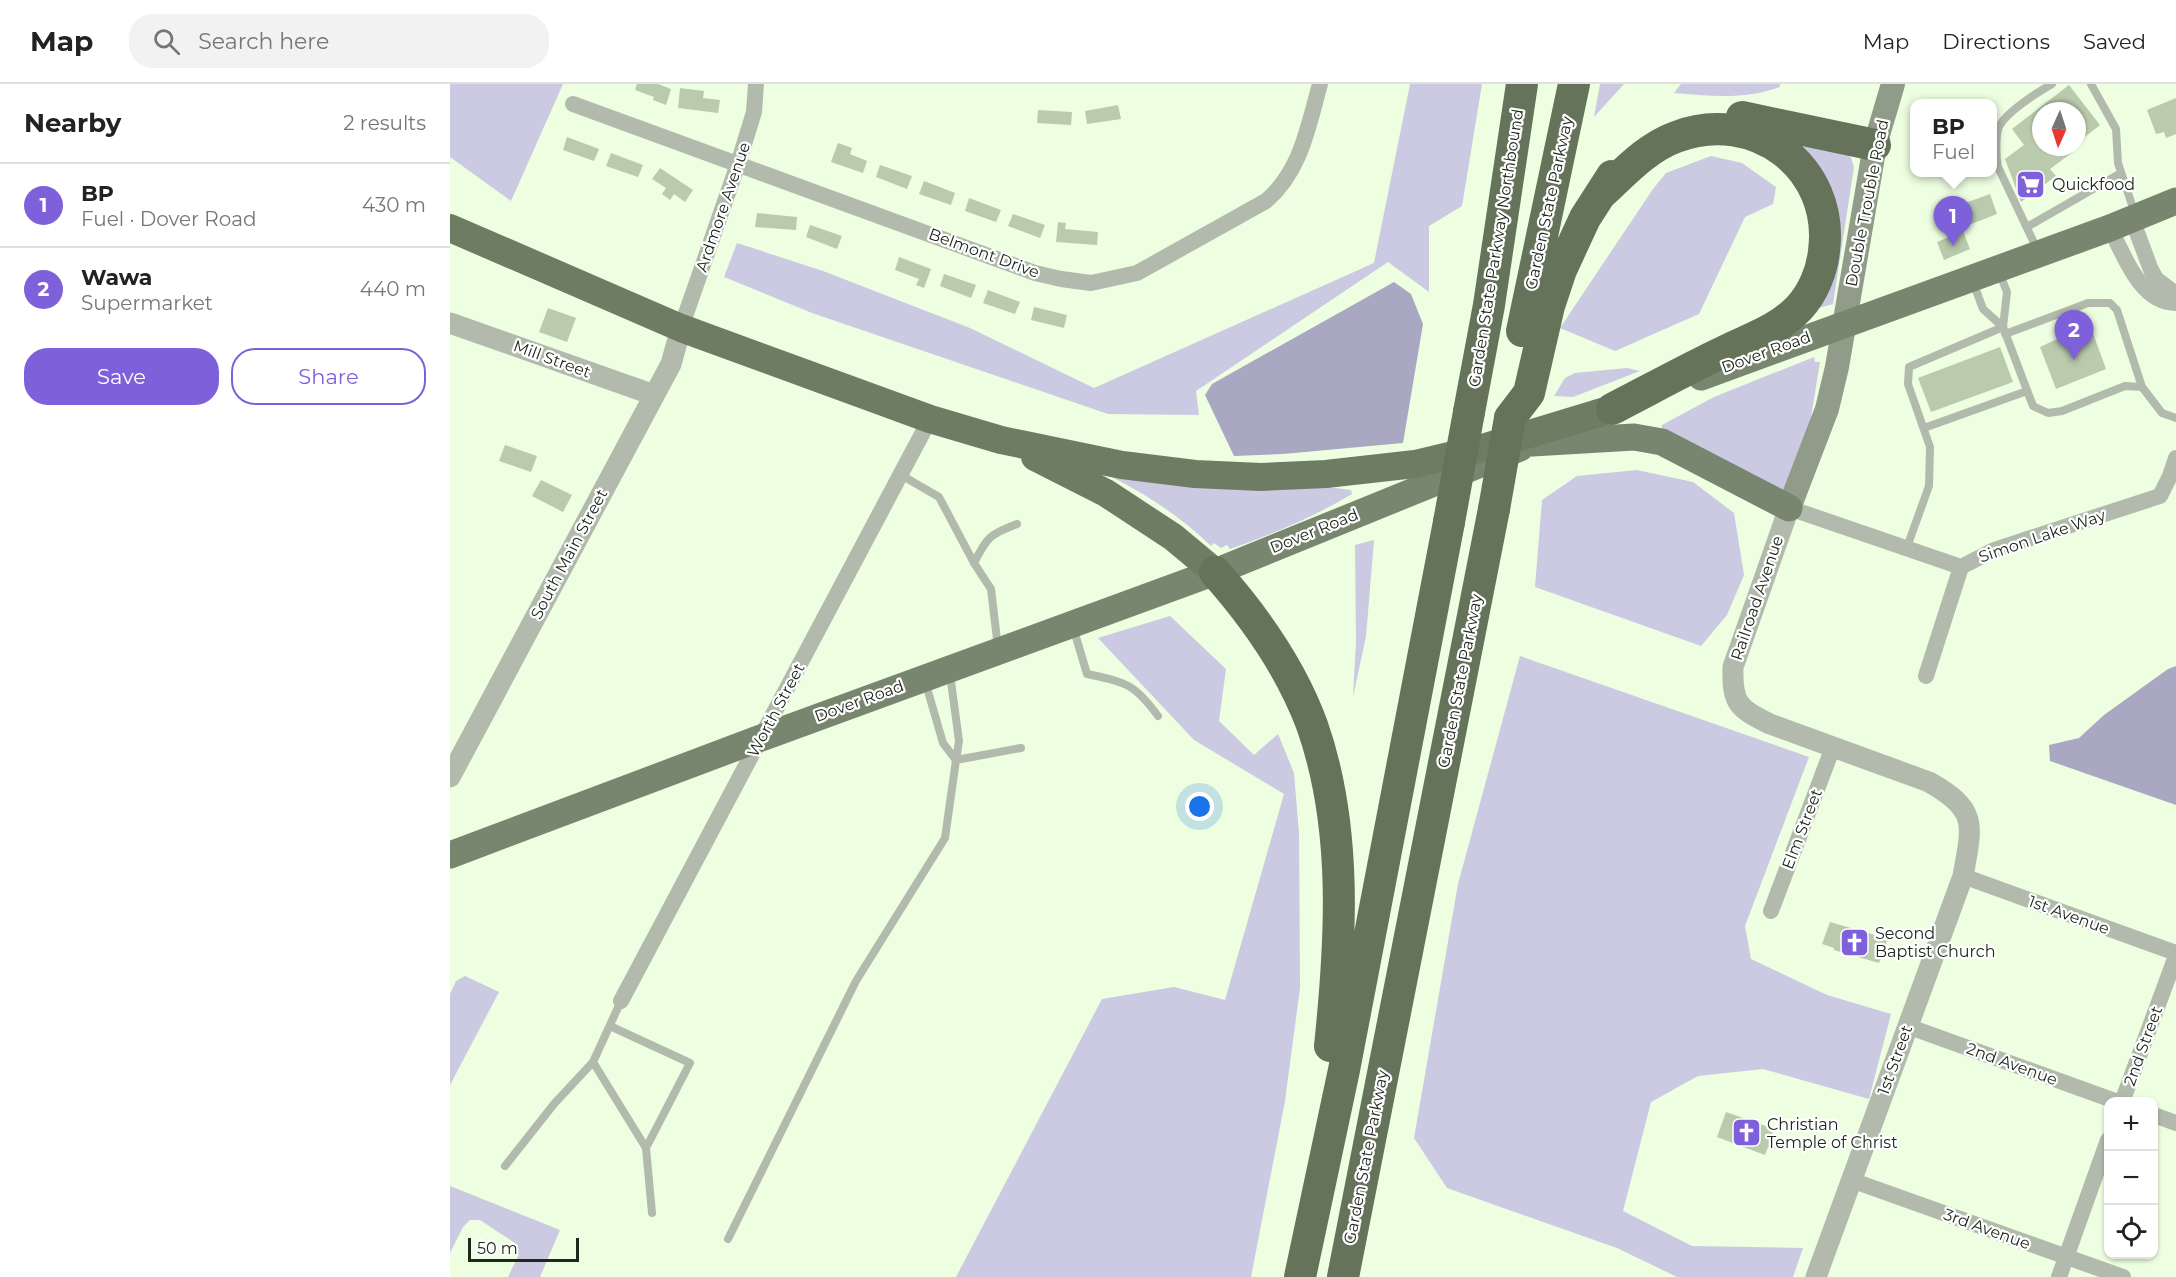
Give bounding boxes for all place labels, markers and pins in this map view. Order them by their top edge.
supermarket icon: Quickfood [2015,168,2047,200]
place label: Quickfood [2052,175,2135,194]
pin: 1 [1934,196,1972,246]
pin: 2 [2054,310,2094,360]
place label: Second Baptist Church [1875,924,1995,961]
church icon: Second Baptist Church [1838,926,1870,958]
place label: Christian Temple of Christ [1767,1115,1898,1152]
church icon: Christian Temple of Christ [1730,1117,1762,1149]

